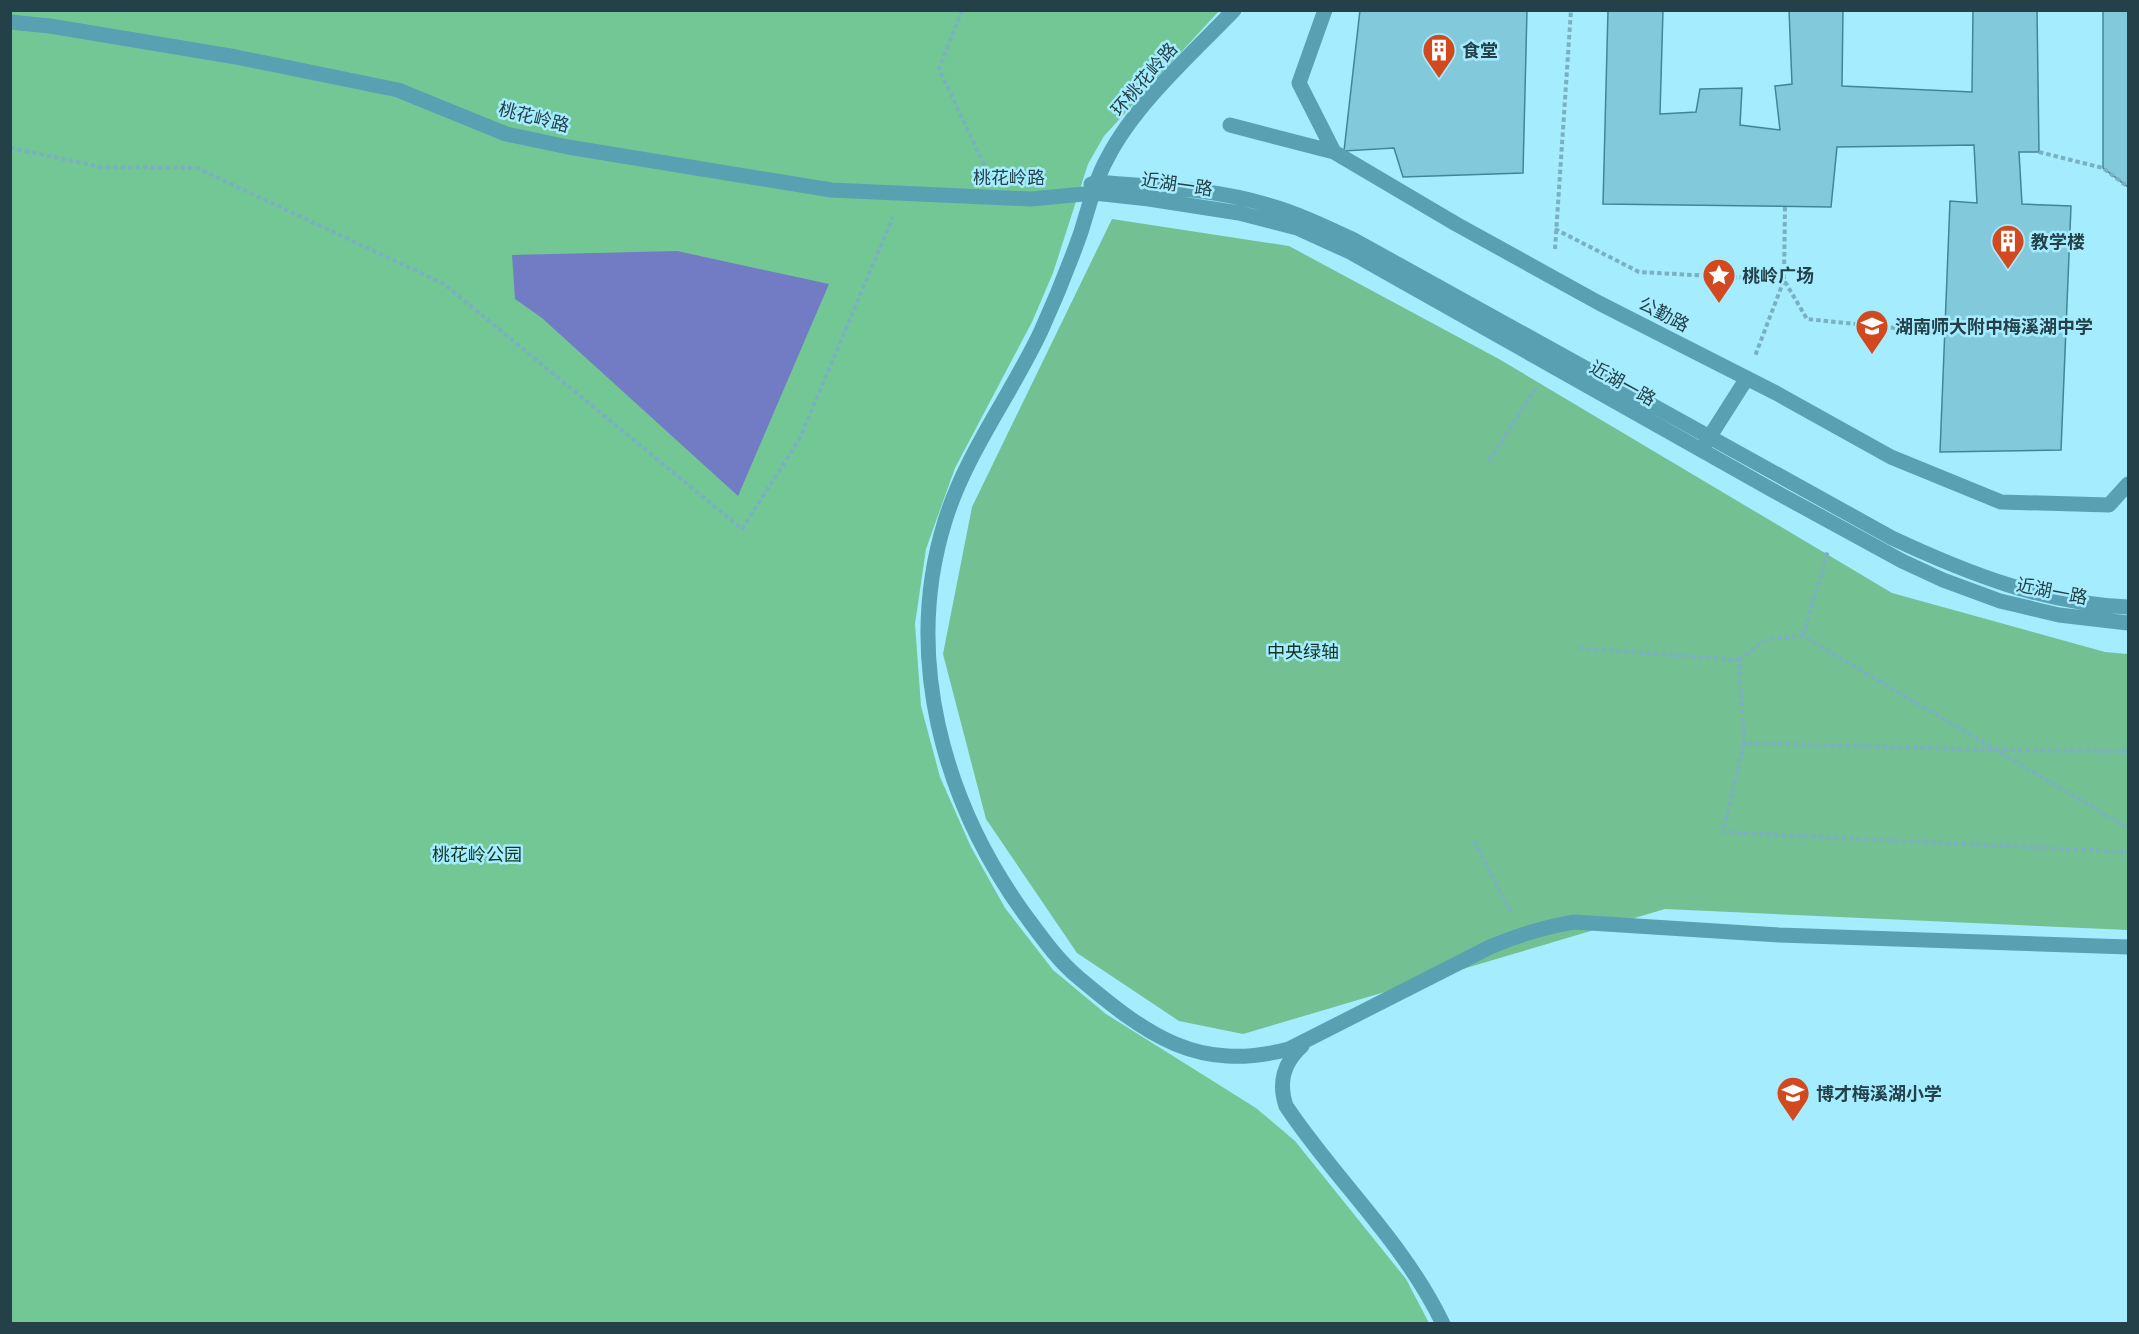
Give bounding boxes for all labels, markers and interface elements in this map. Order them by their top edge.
building icon: 食堂 [1421,32,1457,79]
street label: 环桃花岭路 [1106,37,1182,121]
place label: 食堂 [1462,39,1498,62]
street label: 桃花岭路 [496,97,572,137]
street label: 桃花岭路 [973,166,1045,189]
street label: 近湖一路 [1140,168,1214,200]
building icon: 教学楼 [1990,223,2026,270]
place label: 教学楼 [2031,230,2085,253]
place icon: 桃岭广场 [1701,257,1737,304]
place label: 桃岭广场 [1742,264,1814,287]
street label: 公勤路 [1635,291,1693,337]
school or university icon: 湖南师大附中梅溪湖中学 [1854,308,1890,355]
place label: 湖南师大附中梅溪湖中学 [1895,315,2093,338]
street label: 近湖一路 [1586,355,1660,411]
street label: 近湖一路 [2014,573,2090,609]
park label: 中央绿轴 [1267,640,1339,663]
park label: 桃花岭公园 [432,843,522,866]
school or university icon: 博才梅溪湖小学 [1775,1075,1811,1122]
place label: 博才梅溪湖小学 [1816,1082,1942,1105]

